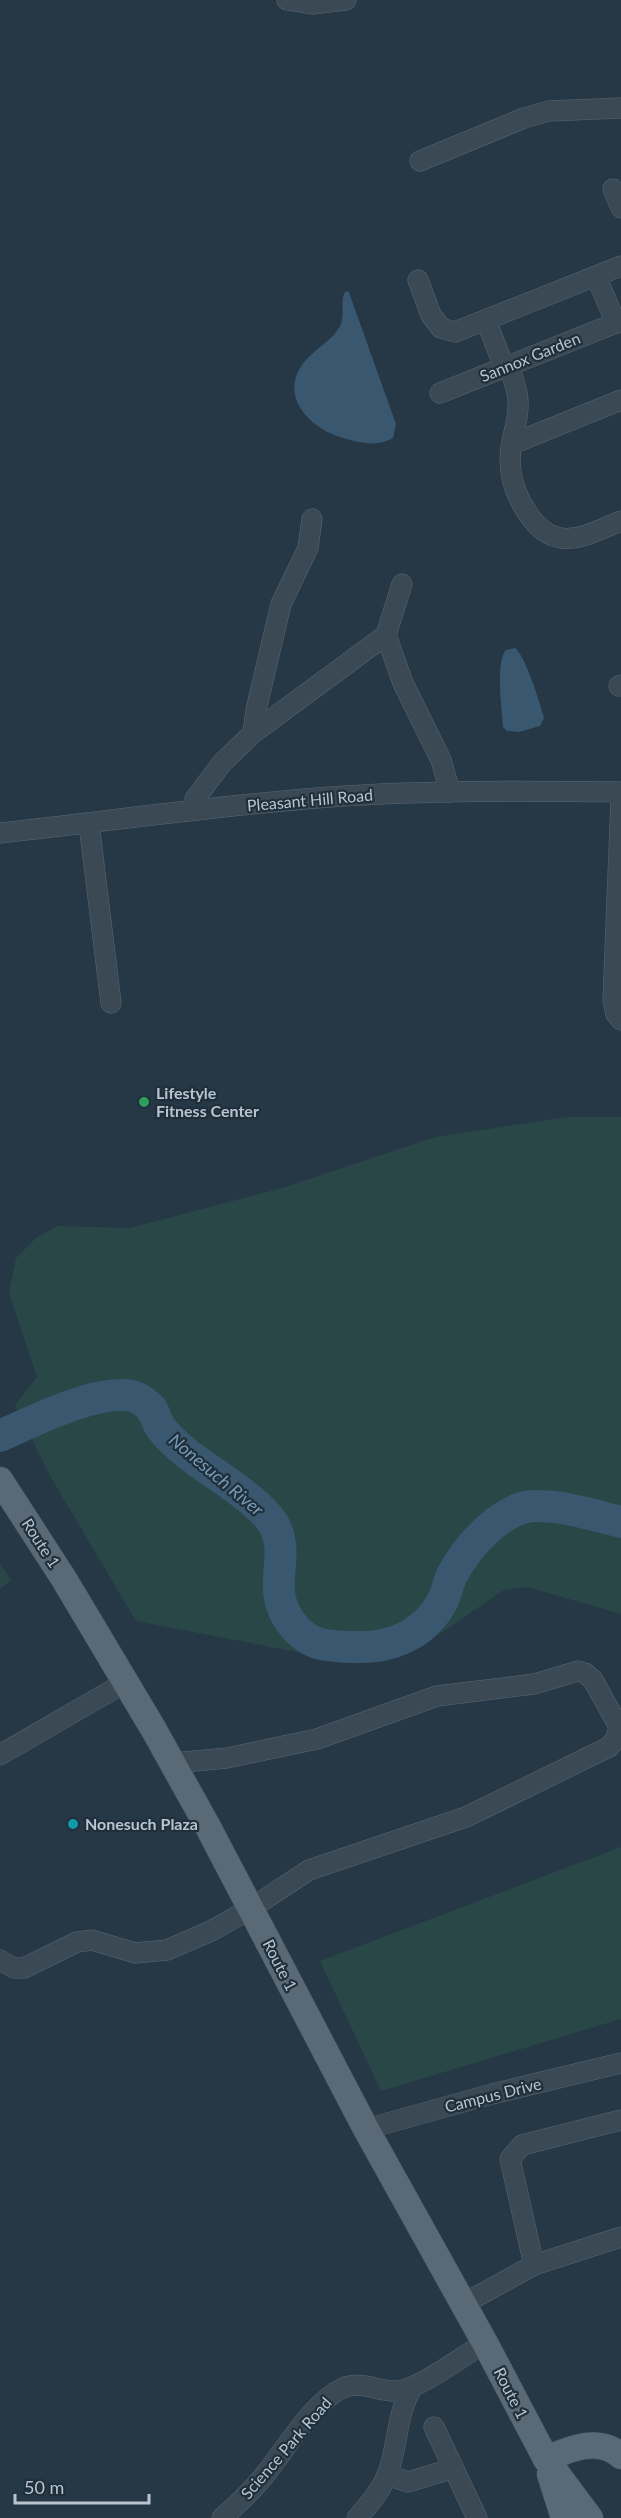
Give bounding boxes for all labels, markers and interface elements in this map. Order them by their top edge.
street label: Sannox Garden [477,328,583,385]
street label: Pleasant Hill Road [246,785,374,814]
place label: Lifestyle Fitness Center [156,1083,259,1120]
marker: Lifestyle Fitness Center [137,1095,151,1109]
water label: Nonesuch River [165,1428,269,1521]
street label: Route 1 [18,1514,64,1571]
place label: Nonesuch Plaza [85,1814,198,1833]
marker: Nonesuch Plaza [66,1817,80,1831]
street label: Route 1 [259,1936,301,1994]
street label: Campus Drive [443,2073,543,2116]
street label: Route 1 [490,2364,532,2422]
street label: Science Park Road [236,2393,335,2502]
scale bar [15,2467,148,2505]
text: 50 m [24,2476,64,2498]

